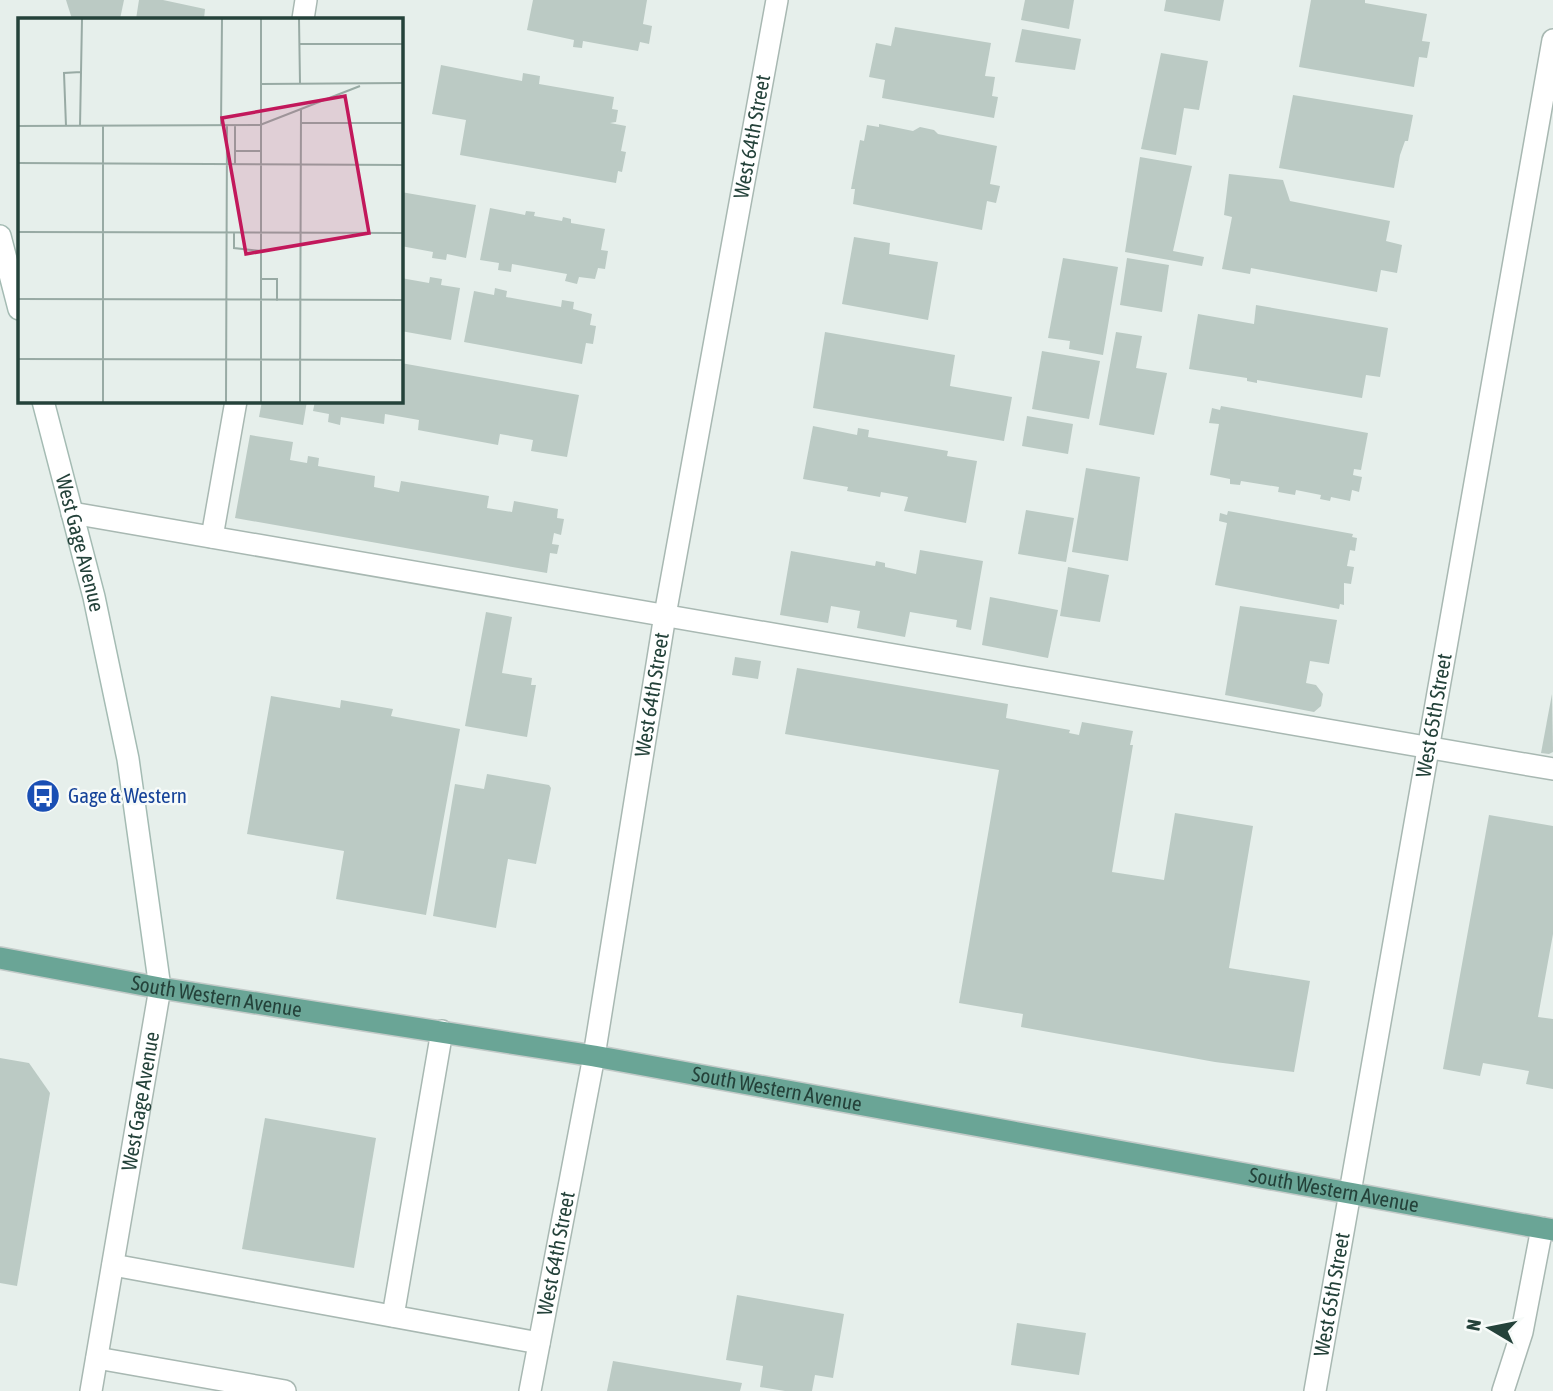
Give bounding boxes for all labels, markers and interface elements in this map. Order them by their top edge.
inset map [18,18,402,402]
street label: West 64th Street [728,73,774,200]
street label: West Gage Avenue [52,472,110,614]
street label: West 64th Street [629,631,673,758]
street label: West 65th Street [1410,651,1456,779]
bus stop icon: Gage & Western [24,777,62,815]
place label: Gage & Western [68,783,187,807]
street label: South Western Avenue [129,970,304,1021]
street label: West Gage Avenue [116,1030,163,1172]
street label: South Western Avenue [690,1061,864,1115]
street label: South Western Avenue [1247,1162,1421,1216]
street label: West 64th Street [532,1189,579,1317]
street label: West 65th Street [1308,1230,1354,1358]
north arrow [1455,1293,1525,1363]
text: N [1461,1318,1485,1332]

